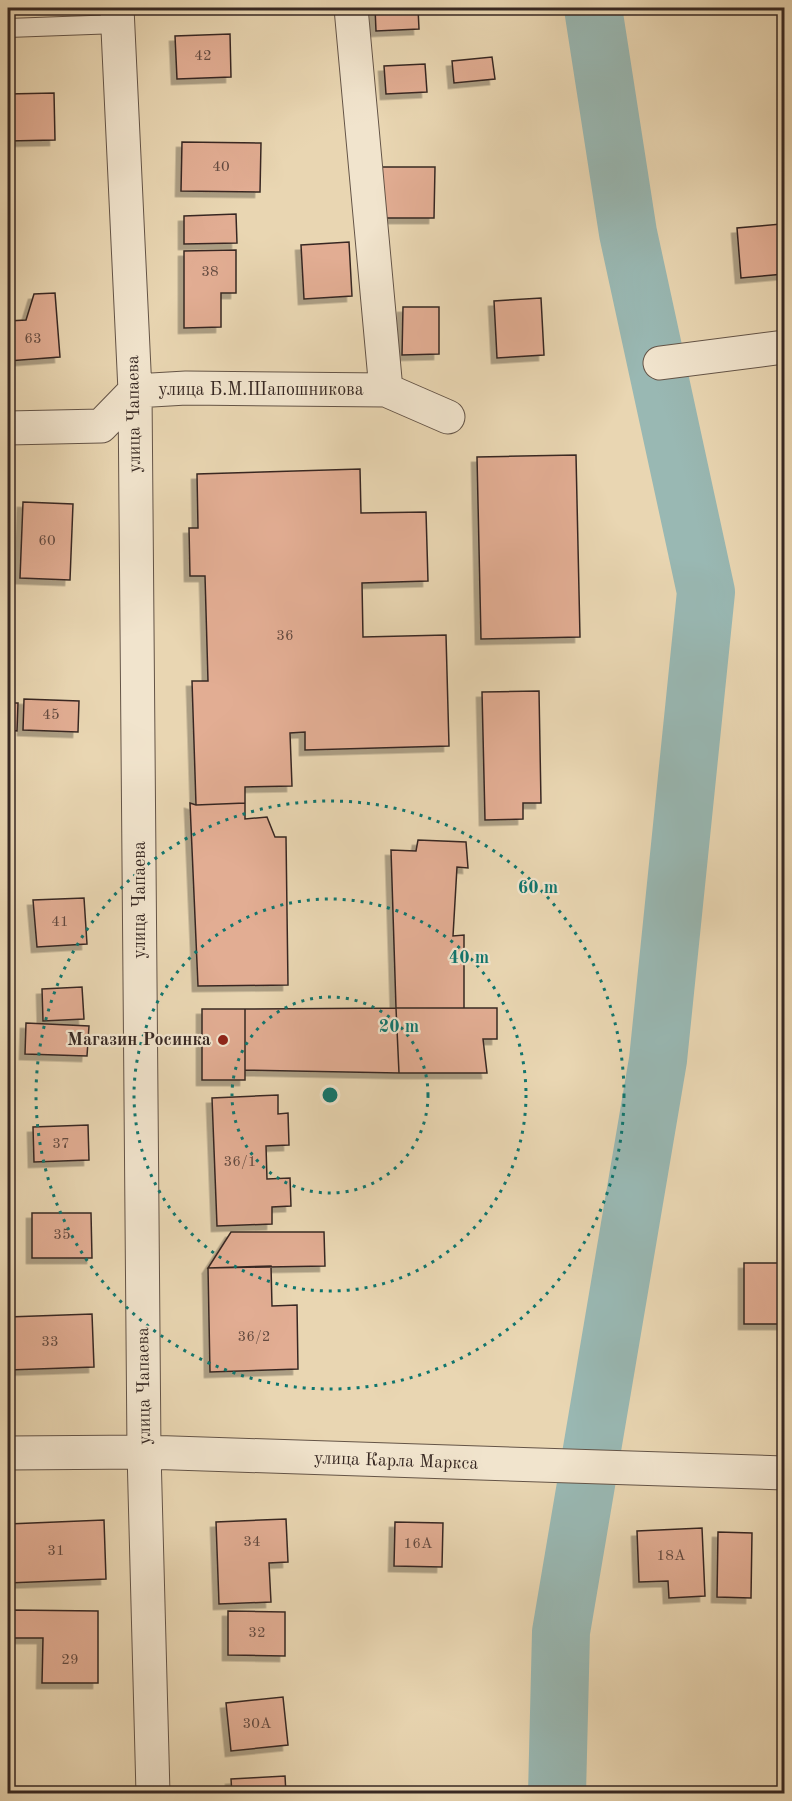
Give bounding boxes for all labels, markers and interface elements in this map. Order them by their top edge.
house number: 42 [194,49,212,64]
house number: 40 [212,160,230,175]
house number: 38 [201,265,219,280]
house number: 63 [24,332,42,347]
street label: улица Чапаева [124,355,144,473]
street label: улица Б.М.Шапошникова [158,381,364,399]
house number: 60 [38,534,56,549]
house number: 36 [276,629,294,644]
house number: 45 [42,708,60,723]
street label: улица Чапаева [131,841,149,959]
text: 60 m [518,879,558,897]
house number: 41 [51,915,69,930]
text: 40 m [449,949,489,967]
text: 20 m [379,1018,419,1036]
place label: Магазин Росинка [67,1031,211,1049]
marker: Магазин Росинка [216,1033,230,1047]
centre of rings [320,1085,340,1105]
house number: 37 [52,1137,70,1152]
house number: 36/1 [224,1155,256,1170]
house number: 35 [53,1228,71,1243]
street label: улица Чапаева [134,1327,154,1445]
house number: 36/2 [238,1330,270,1345]
house number: 33 [41,1335,59,1350]
street label: улица Карла Маркса [313,1449,479,1473]
house number: 34 [243,1535,261,1550]
house number: 16А [404,1537,433,1552]
house number: 31 [47,1544,65,1559]
house number: 18А [657,1549,686,1564]
house number: 32 [248,1626,266,1641]
house number: 29 [61,1653,79,1668]
house number: 30А [243,1717,272,1732]

